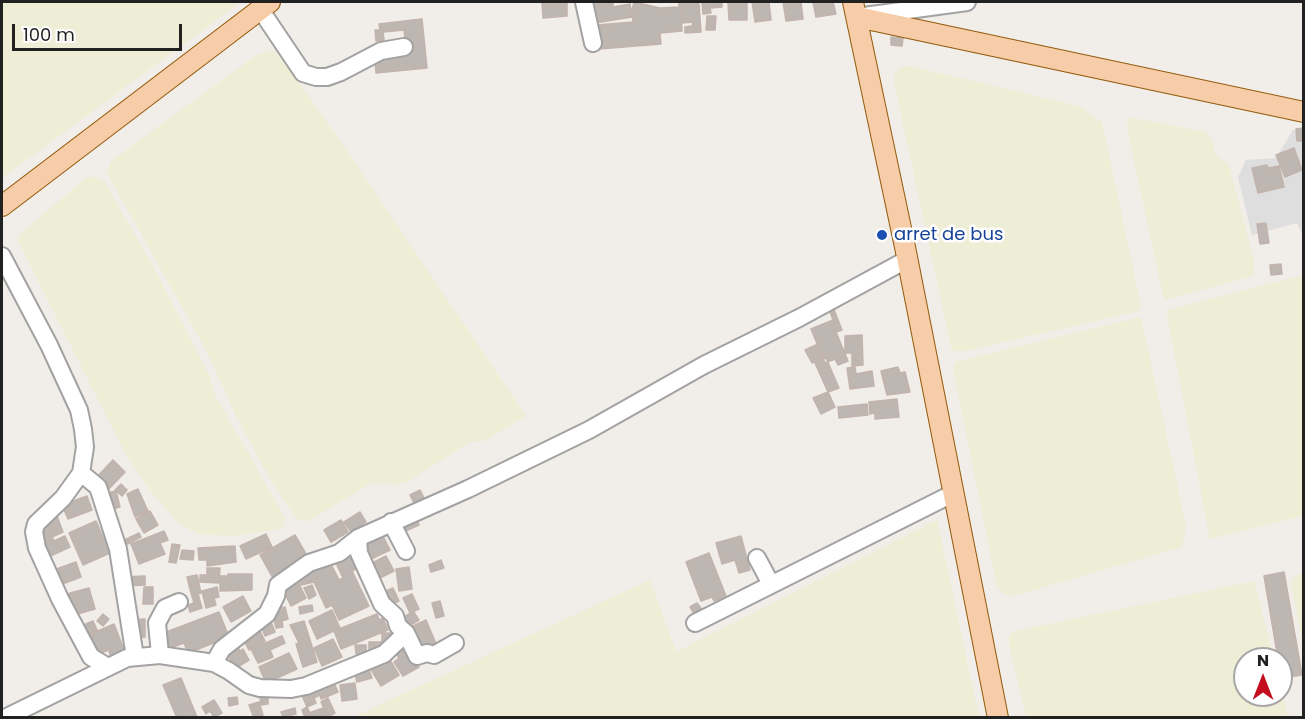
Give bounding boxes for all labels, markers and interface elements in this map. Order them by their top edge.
scale bar [15,12,184,50]
text: 100 m [23,22,75,47]
place label: arret de bus [894,224,1003,246]
marker: arret de bus [875,228,889,242]
north arrow [1233,647,1293,707]
text: N [1257,649,1269,672]

